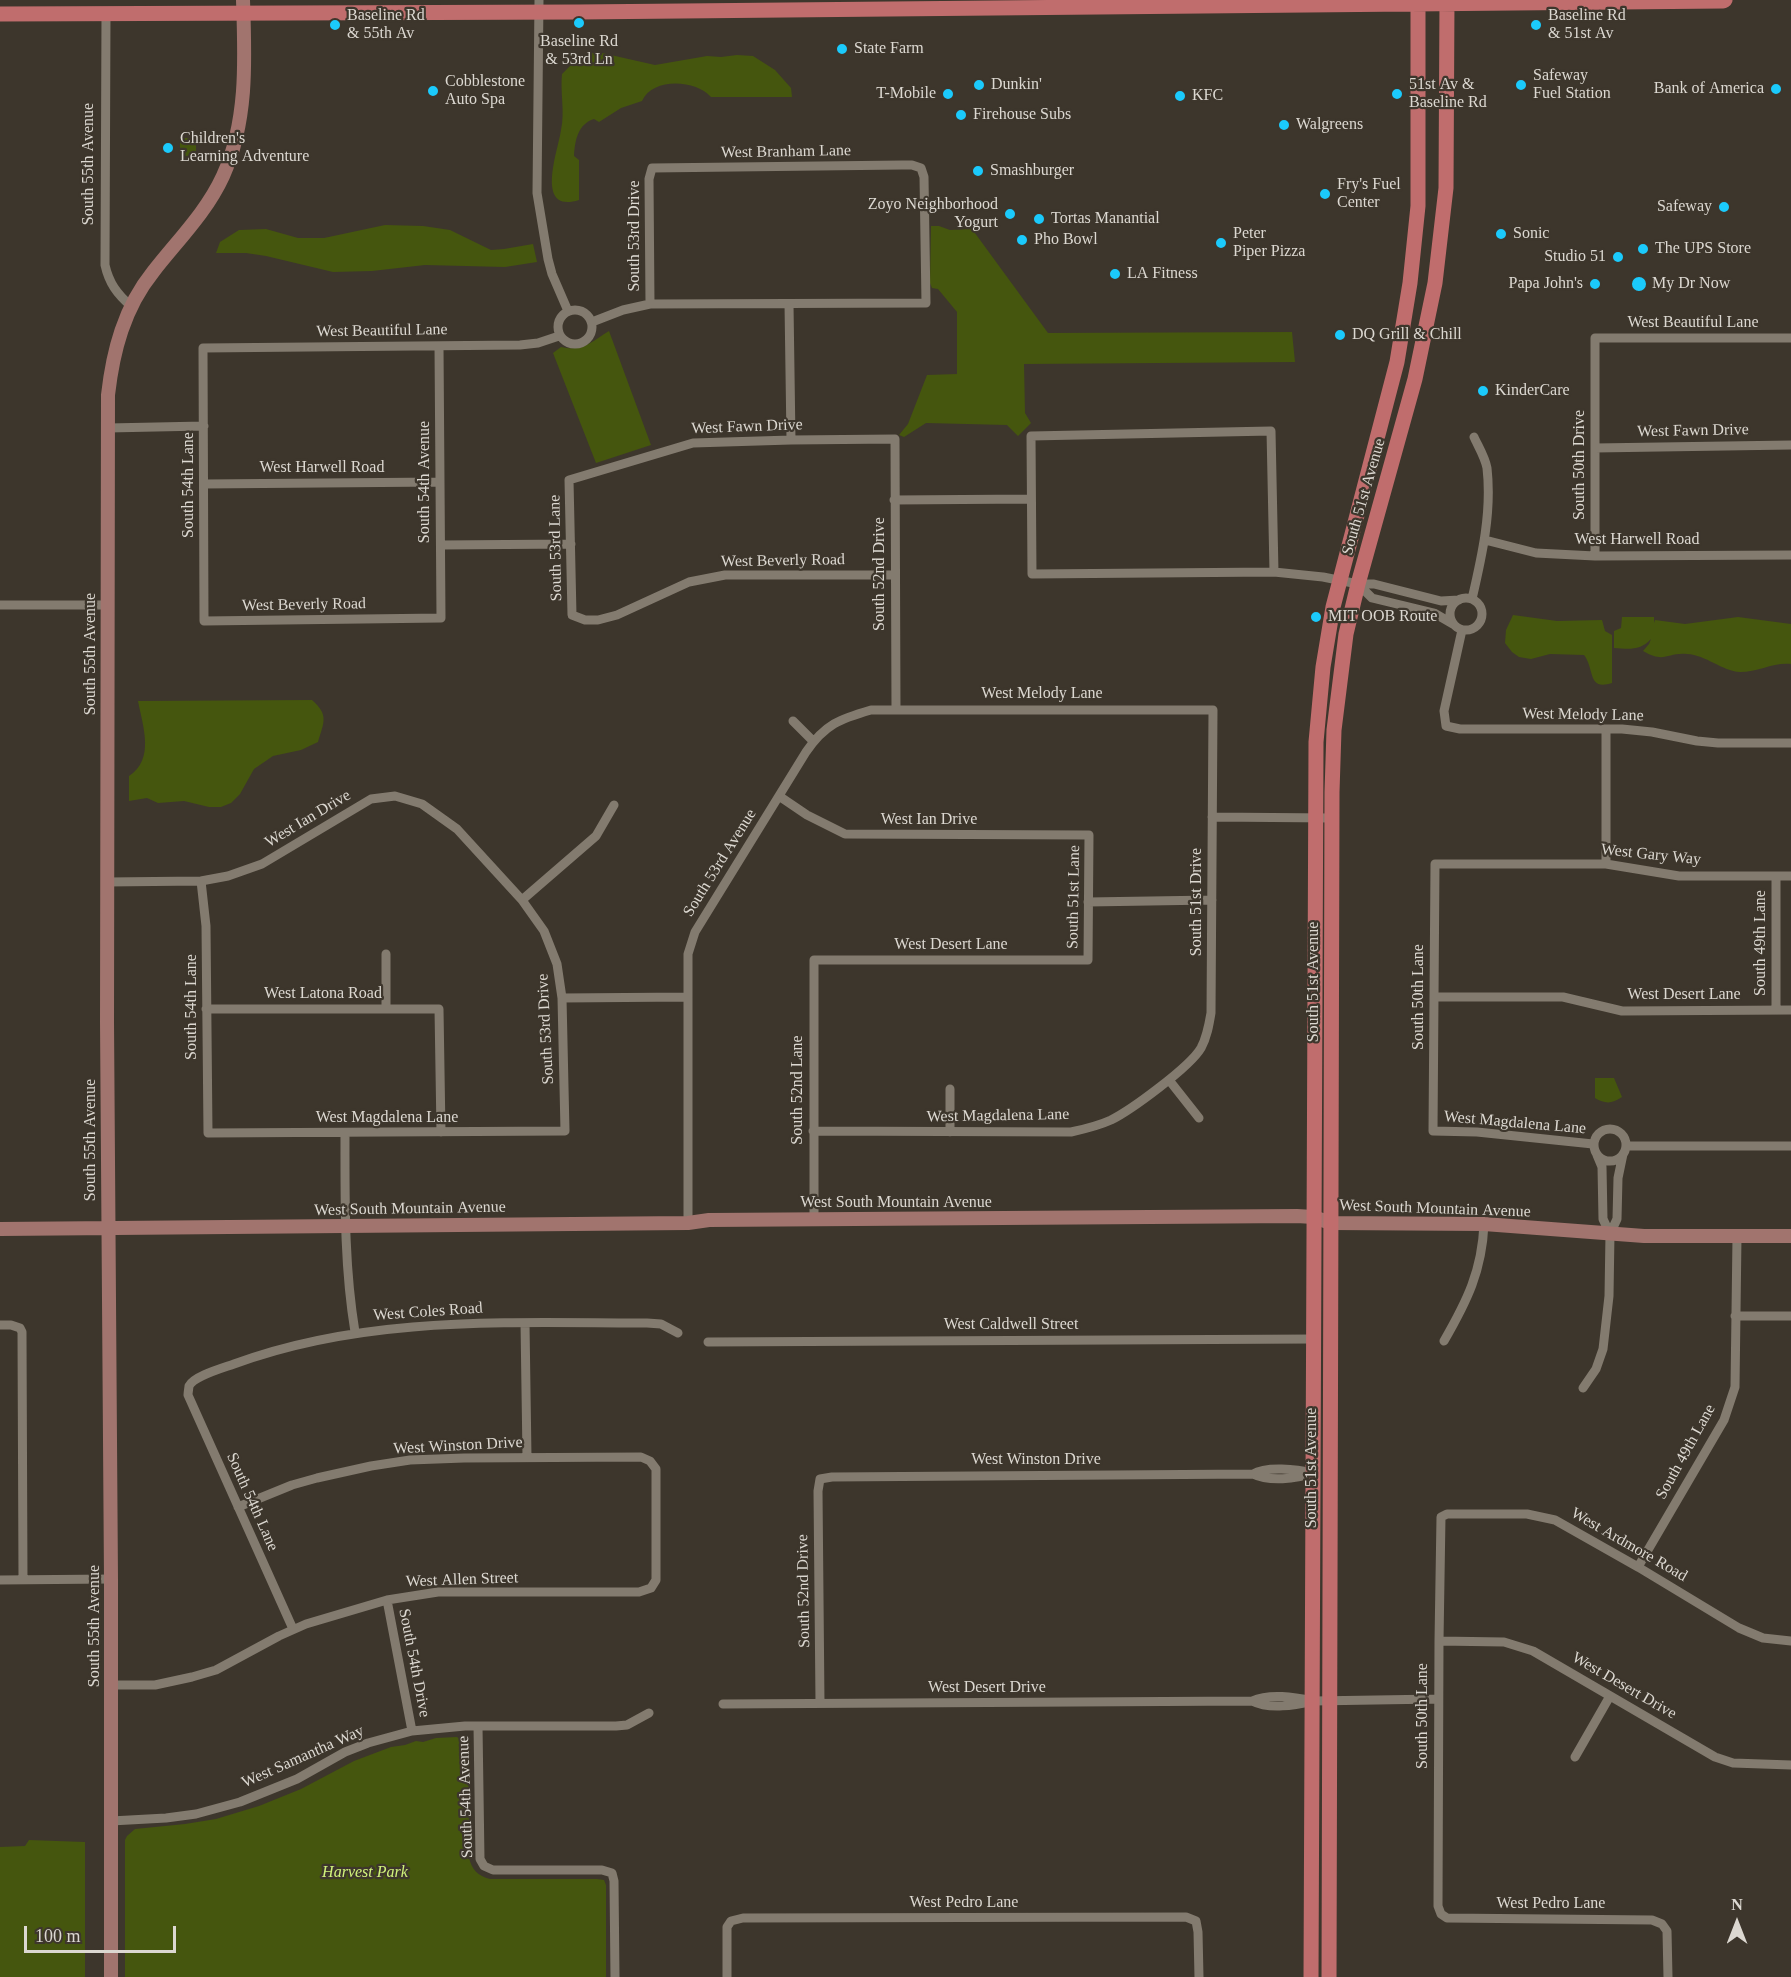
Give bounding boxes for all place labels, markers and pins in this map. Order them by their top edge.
place label: Baseline Rd & 55th Av [347,6,425,44]
place label: Baseline Rd & 51st Av [1548,6,1626,44]
marker: Baseline Rd & 53rd Ln [572,16,586,30]
marker: Baseline Rd & 55th Av [328,18,342,32]
marker: Baseline Rd & 51st Av [1529,18,1543,32]
place label: Baseline Rd & 53rd Ln [540,32,618,70]
place label: State Farm [854,39,924,59]
marker: State Farm [835,42,849,56]
place label: Safeway Fuel Station [1533,66,1611,104]
place label: Cobblestone Auto Spa [445,72,525,110]
place label: Dunkin' [991,75,1042,95]
place label: 51st Av & Baseline Rd [1409,75,1487,113]
marker: Dunkin' [972,78,986,92]
marker: Safeway Fuel Station [1514,78,1528,92]
place label: Bank of America [1654,79,1764,99]
marker: Bank of America [1769,82,1783,96]
marker: Cobblestone Auto Spa [426,84,440,98]
place label: T-Mobile [876,84,936,104]
place label: KFC [1192,86,1223,106]
marker: T-Mobile [941,87,955,101]
marker: 51st Av & Baseline Rd [1390,87,1404,101]
marker: KFC [1173,89,1187,103]
place label: Firehouse Subs [973,105,1071,125]
marker: Firehouse Subs [954,108,968,122]
place label: Walgreens [1296,115,1363,135]
marker: Walgreens [1277,118,1291,132]
place label: Children's Learning Adventure [180,129,309,167]
marker: Children's Learning Adventure [161,141,175,155]
place label: Smashburger [990,161,1074,181]
marker: Smashburger [971,164,985,178]
place label: Fry's Fuel Center [1337,175,1401,213]
marker: Fry's Fuel Center [1318,187,1332,201]
place label: Zoyo Neighborhood Yogurt [868,195,998,233]
place label: Safeway [1657,197,1712,217]
marker: Safeway [1717,200,1731,214]
marker: Zoyo Neighborhood Yogurt [1003,207,1017,221]
place label: Tortas Manantial [1051,209,1160,229]
marker: Tortas Manantial [1032,212,1046,226]
place label: Peter Piper Pizza [1233,224,1305,262]
place label: Sonic [1513,224,1549,244]
marker: Sonic [1494,227,1508,241]
place label: Pho Bowl [1034,230,1098,250]
marker: Pho Bowl [1015,233,1029,247]
marker: Peter Piper Pizza [1214,236,1228,250]
place label: The UPS Store [1655,239,1751,259]
marker: The UPS Store [1636,242,1650,256]
place label: Studio 51 [1544,247,1606,267]
marker: Studio 51 [1611,250,1625,264]
place label: LA Fitness [1127,264,1198,284]
marker: LA Fitness [1108,267,1122,281]
place label: Papa John's [1509,274,1583,294]
place label: My Dr Now [1652,274,1730,294]
marker: My Dr Now [1630,275,1648,293]
marker: Papa John's [1588,277,1602,291]
place label: DQ Grill & Chill [1352,325,1462,345]
marker: DQ Grill & Chill [1333,328,1347,342]
place label: KinderCare [1495,381,1570,401]
marker: KinderCare [1476,384,1490,398]
place label: MIT OOB Route [1328,607,1437,627]
marker: MIT OOB Route [1309,610,1323,624]

